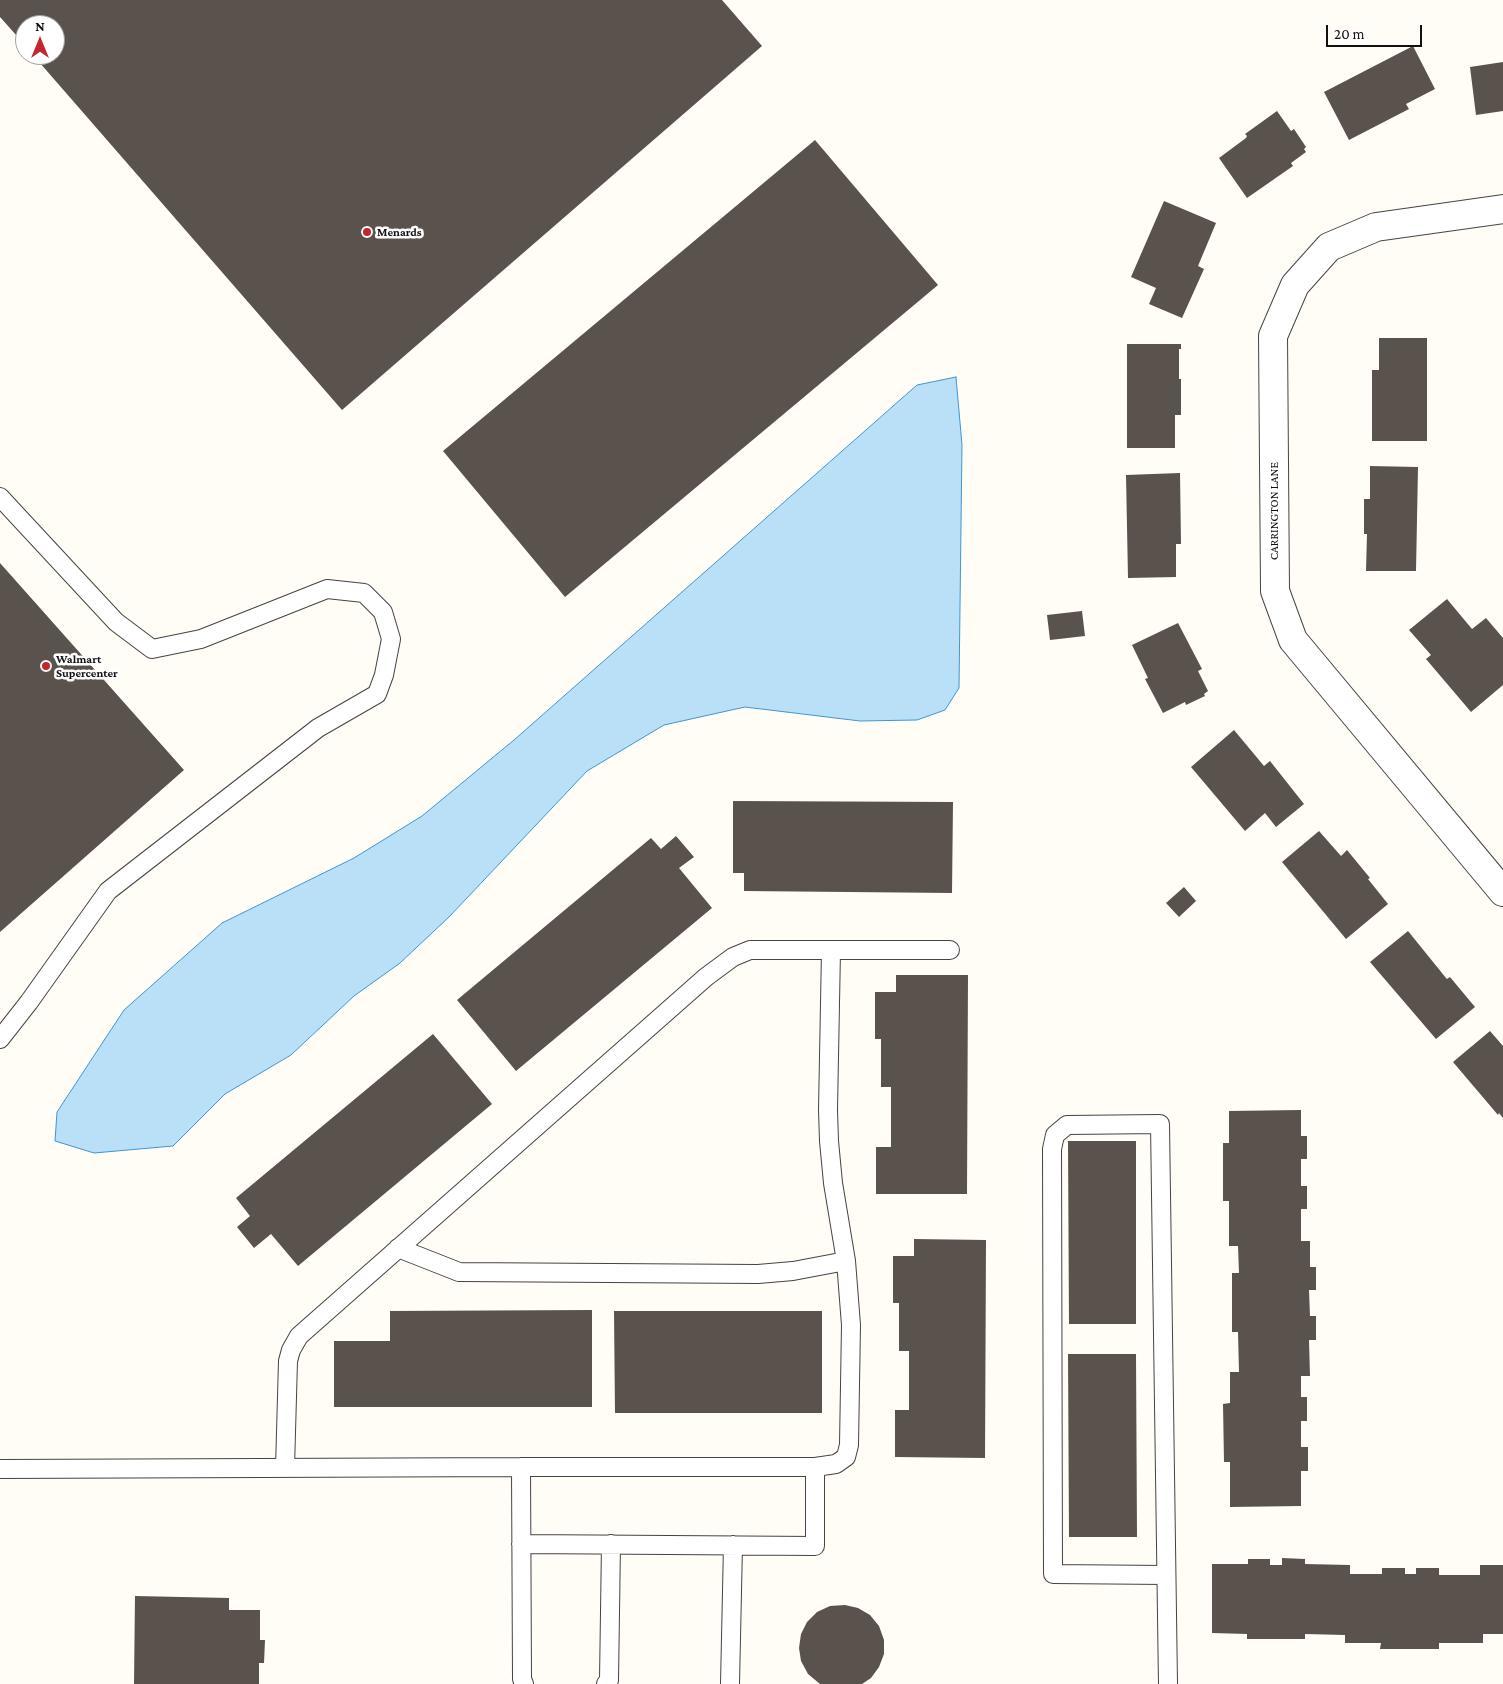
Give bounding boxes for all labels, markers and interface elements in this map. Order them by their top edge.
north arrow [15,15,65,65]
scale bar [1328,15,1424,47]
text: N [35,18,45,34]
text: 20 m [1334,26,1365,42]
place label: Menards [377,225,422,239]
marker: Menards [361,226,373,238]
street label: CARRINGTON LANE [1267,462,1281,560]
place label: Walmart Supercenter [56,652,118,680]
marker: Walmart Supercenter [40,660,52,672]

